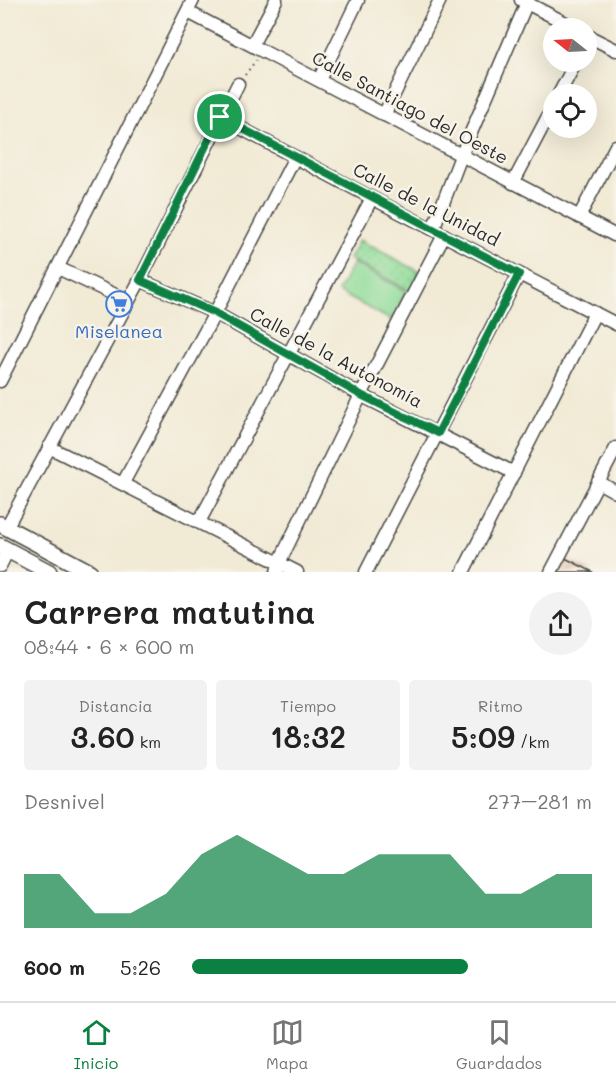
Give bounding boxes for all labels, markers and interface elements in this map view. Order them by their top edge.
north arrow [543,18,597,72]
map controls [543,18,597,138]
street label: Calle Santiago del Oeste [308,45,513,169]
button: locate [543,84,597,138]
pin [194,91,245,142]
icon: arrive [203,100,236,133]
street label: Calle de la Unidad [349,157,504,251]
supermarket icon: Miselanea [104,289,134,319]
street label: Calle de la Autonomía [246,301,427,413]
place label: Miselanea [75,319,163,343]
text: Carrera matutina [24,589,316,632]
button: share [529,592,592,655]
text: 08:44 · 6 × 600 m [24,633,194,659]
text: Distancia [79,695,153,716]
text: Tiempo [280,695,336,716]
text: Ritmo [478,695,523,716]
text: 3.60 [70,716,135,756]
text: 18:32 [270,716,346,756]
text: 5:09 [451,716,515,756]
text: km [135,731,161,752]
text: /km [515,731,550,752]
text: Desnivel [24,788,105,814]
text: 277–281 m [488,788,592,814]
text: 600 m [24,954,85,980]
text: 5:26 [120,954,161,980]
tab: Inicio [74,1016,118,1073]
tab: Mapa [266,1016,308,1073]
tab: Guardados [456,1016,542,1073]

